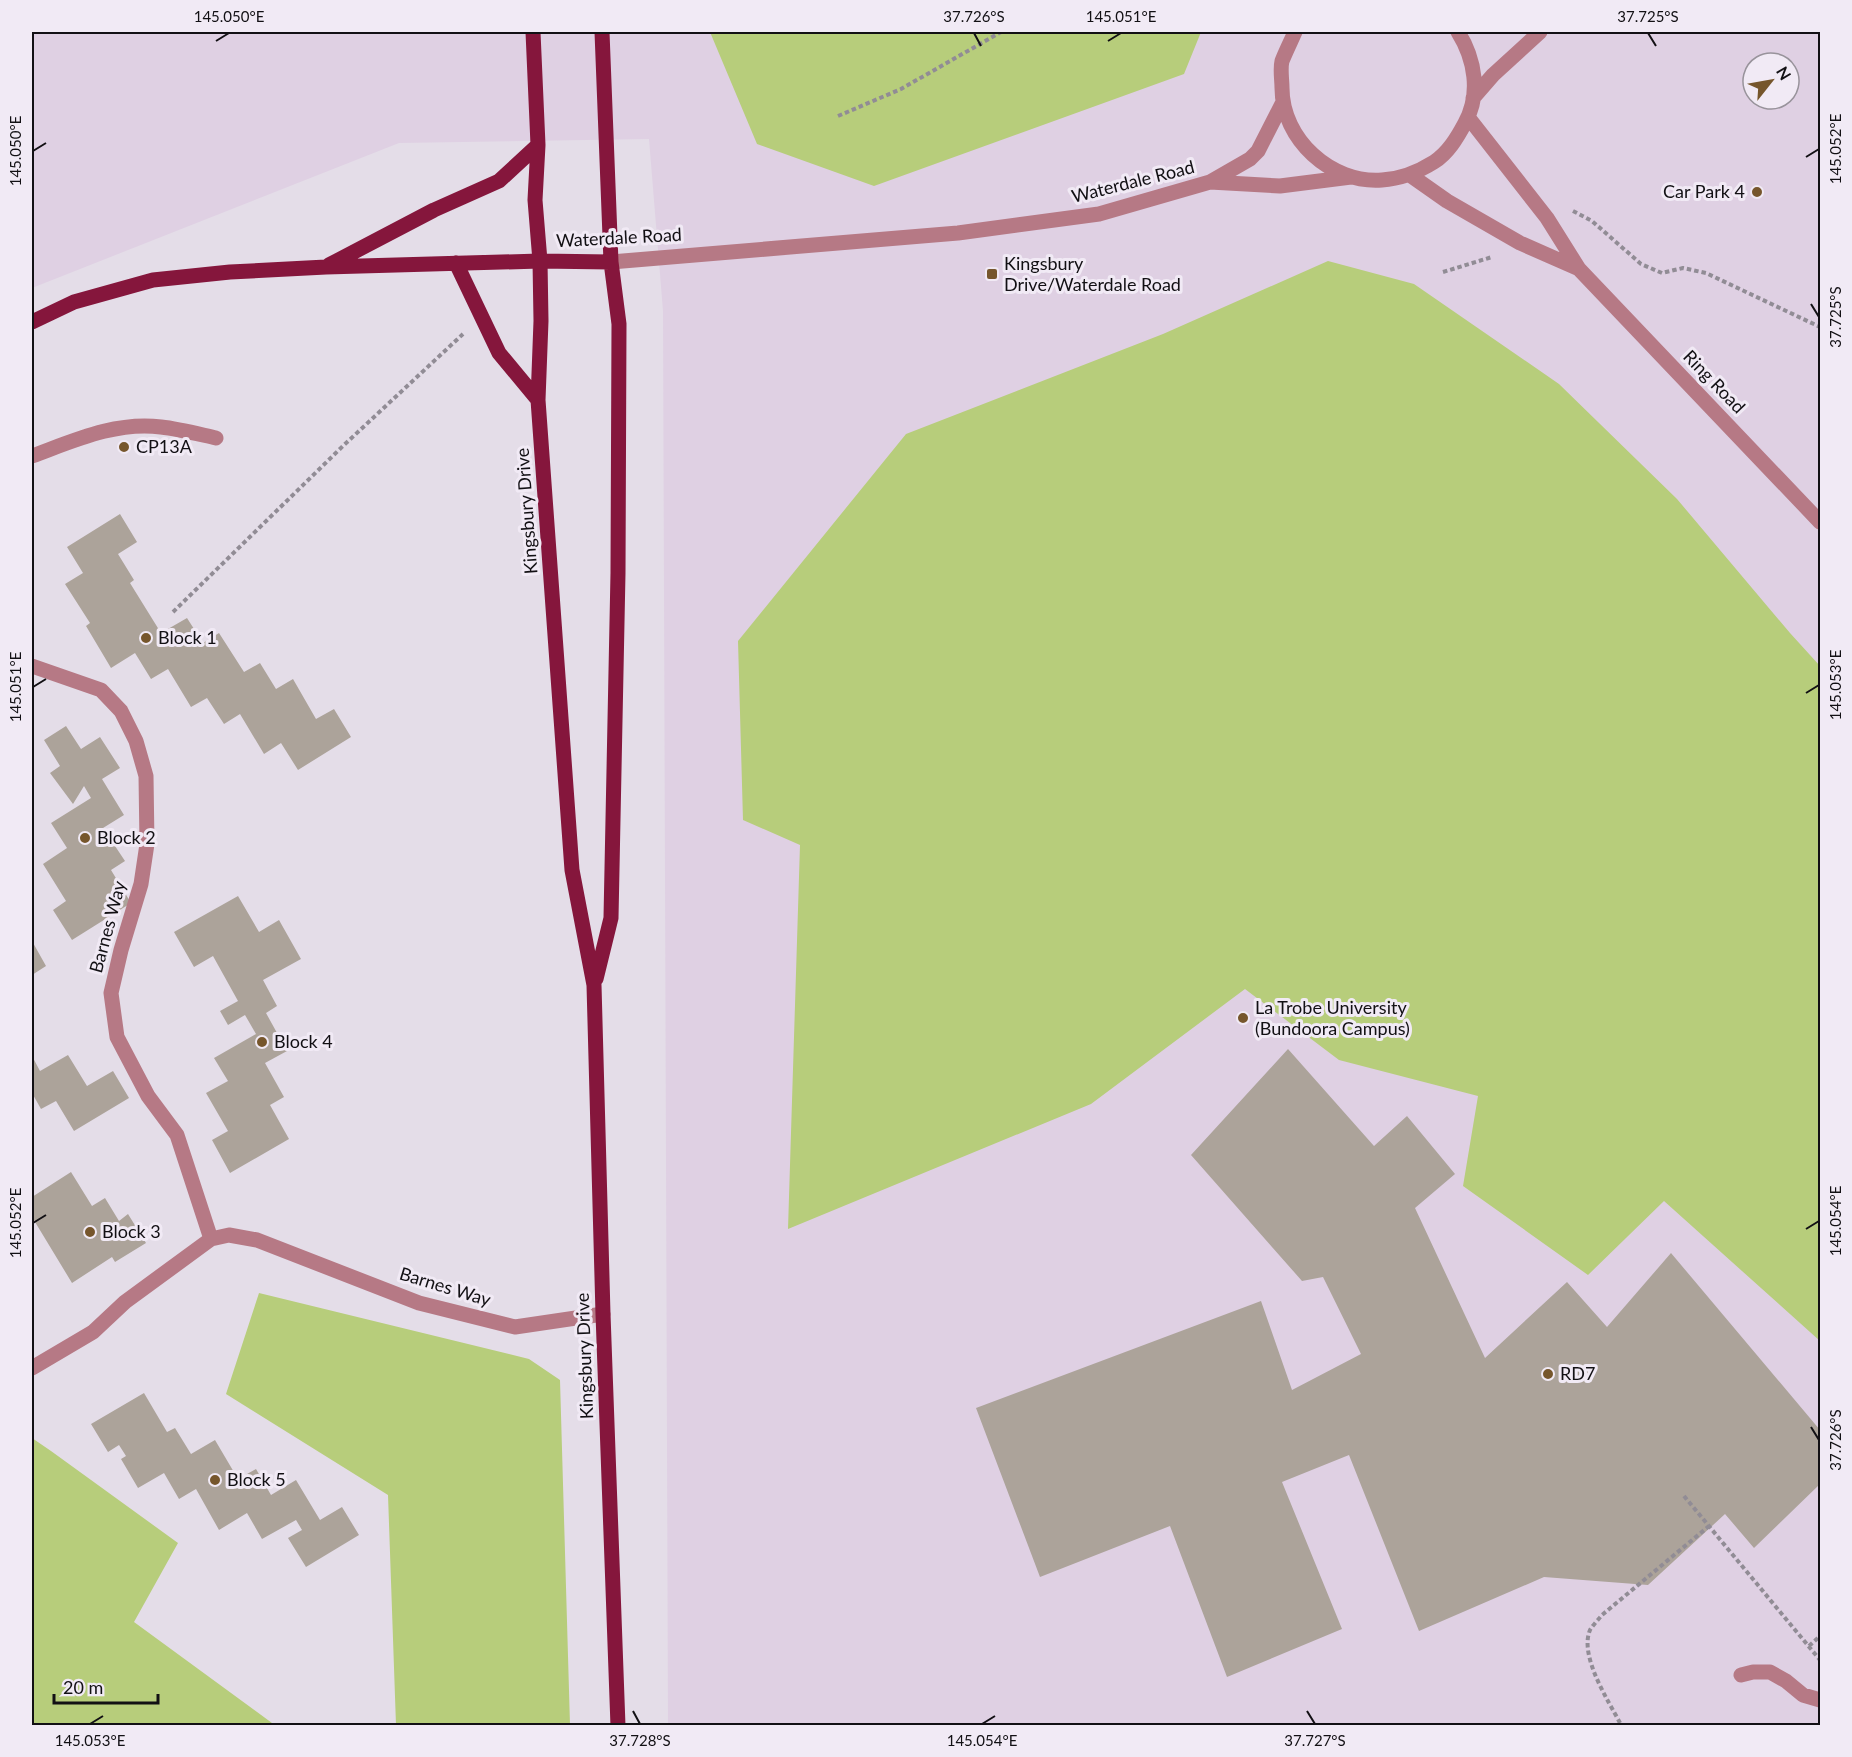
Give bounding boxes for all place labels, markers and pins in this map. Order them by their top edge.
place label: Car Park 4 [1663,180,1745,202]
marker: Car Park 4 [1750,185,1764,199]
place label: Kingsbury Drive/Waterdale Road [1004,252,1181,295]
marker: Kingsbury Drive/Waterdale Road [985,267,999,281]
place label: CP13A [136,435,193,457]
marker: CP13A [117,440,131,454]
place label: Block 1 [158,626,217,648]
marker: Block 1 [139,631,153,645]
place label: Block 2 [97,826,156,848]
marker: Block 2 [78,831,92,845]
place label: La Trobe University (Bundoora Campus) [1255,996,1410,1039]
marker: La Trobe University (Bundoora Campus) [1236,1011,1250,1025]
place label: Block 4 [274,1030,333,1052]
marker: Block 4 [255,1035,269,1049]
place label: Block 3 [102,1220,161,1242]
marker: Block 3 [83,1225,97,1239]
place label: RD7 [1560,1362,1595,1384]
marker: RD7 [1541,1367,1555,1381]
place label: Block 5 [227,1468,286,1490]
marker: Block 5 [208,1473,222,1487]

